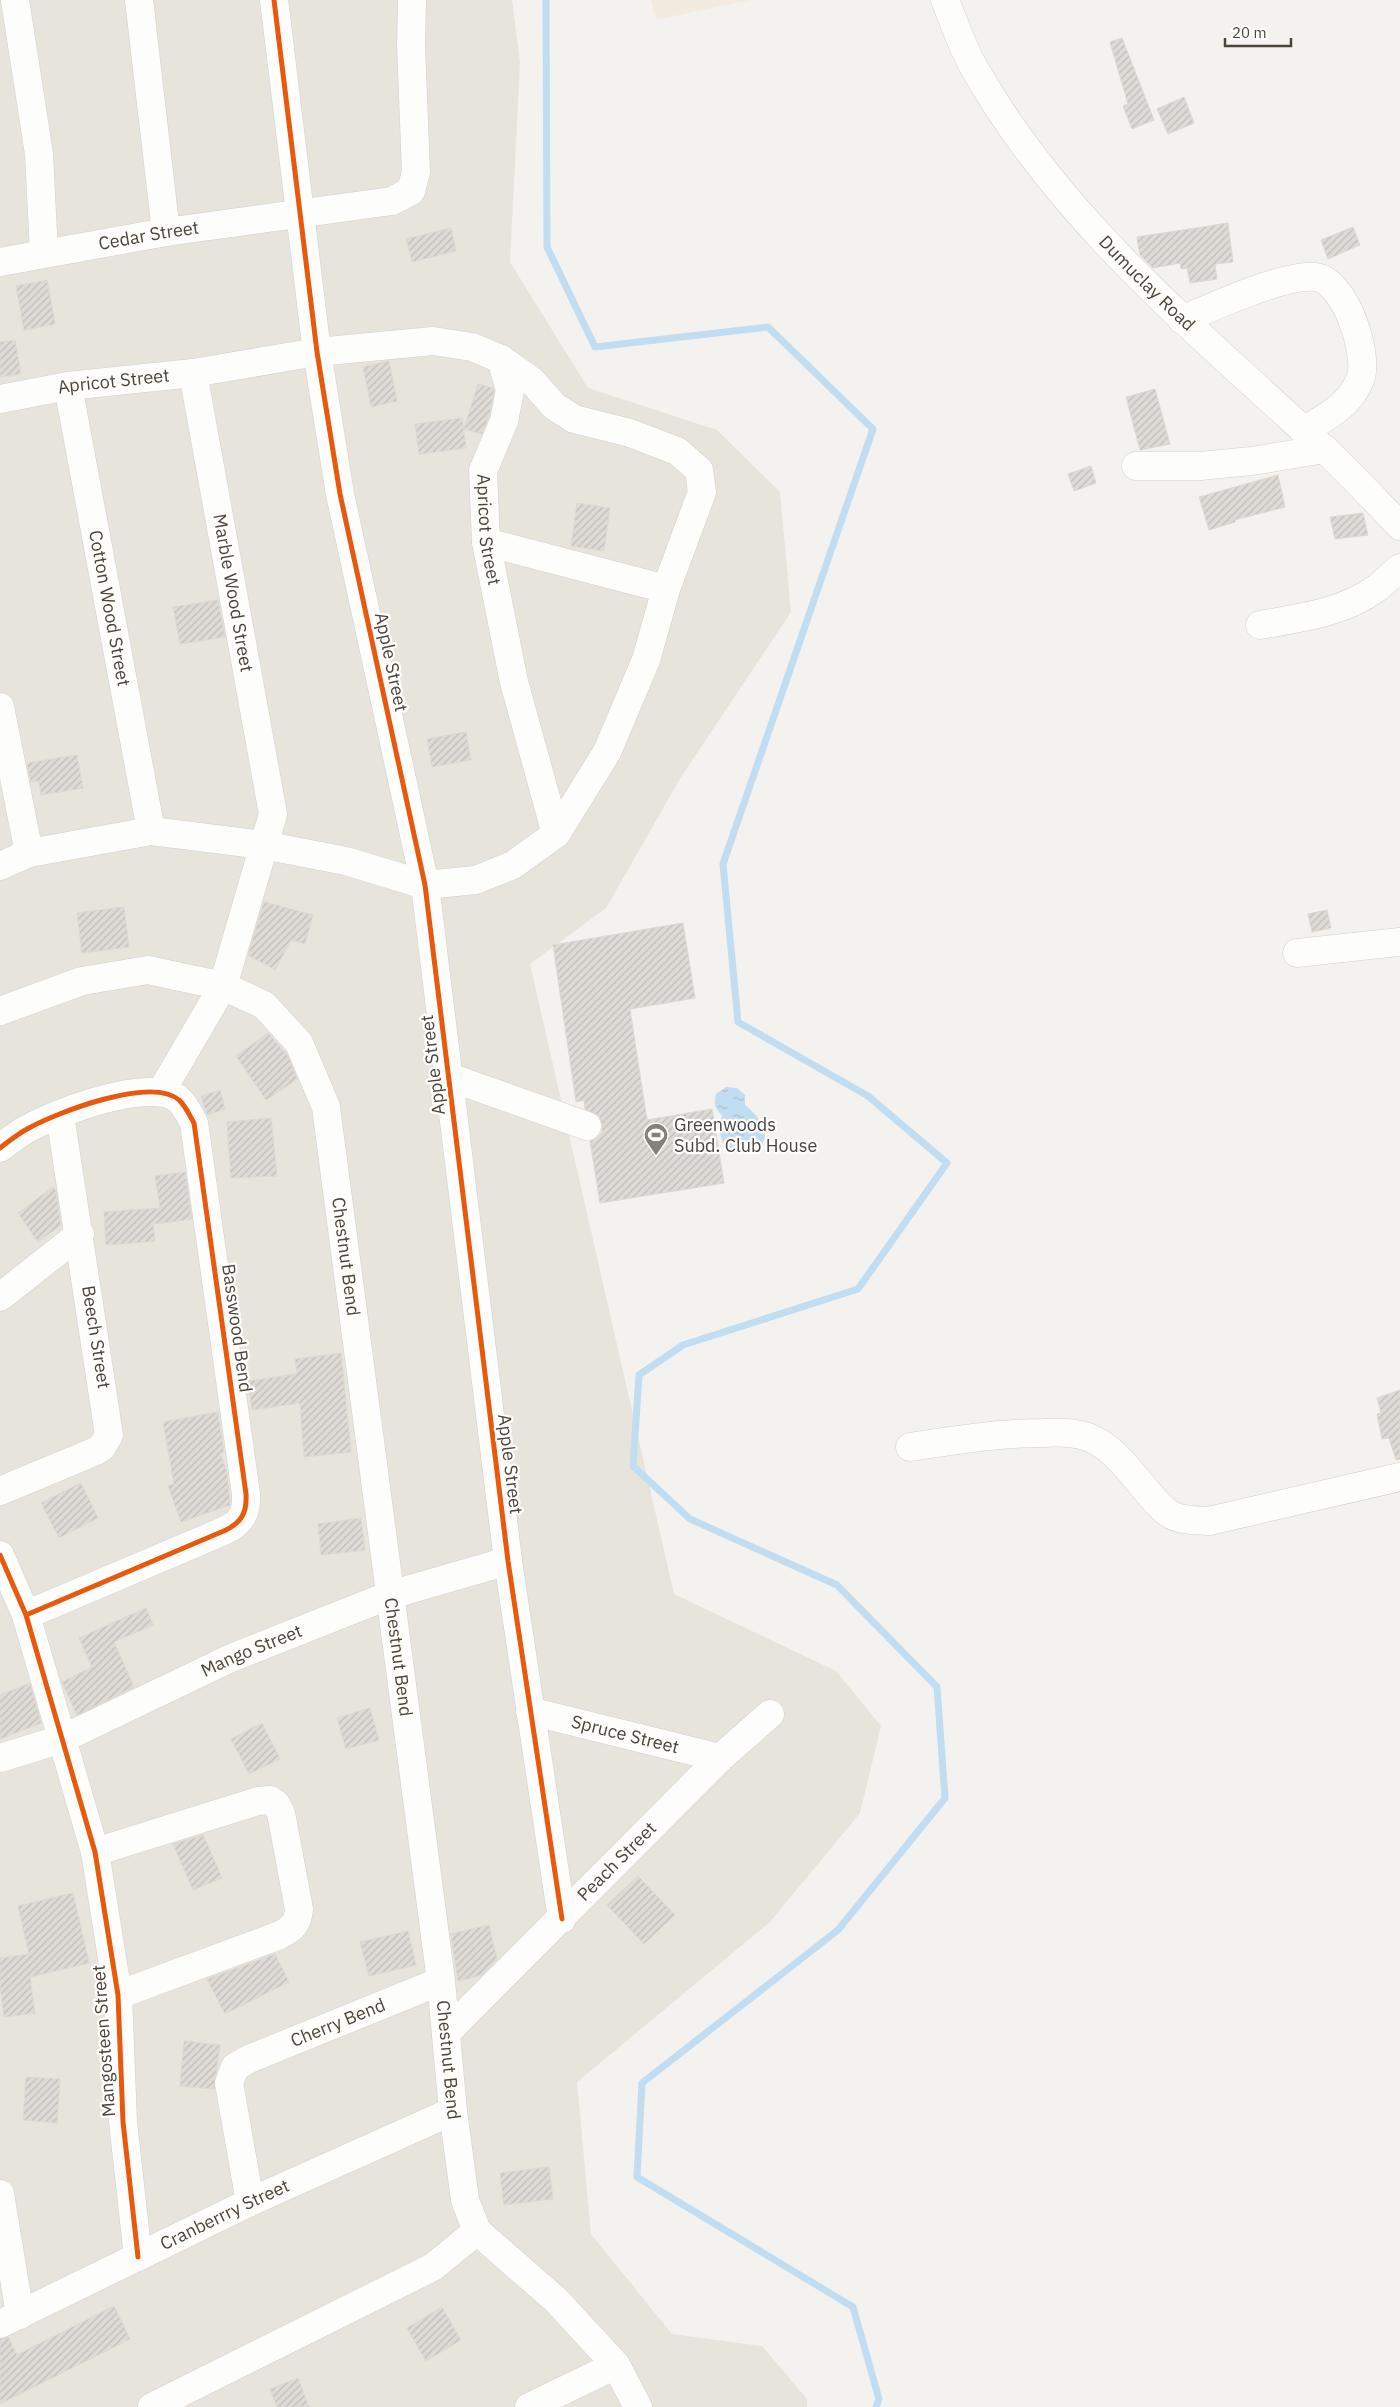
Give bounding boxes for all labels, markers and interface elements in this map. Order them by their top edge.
scale bar [1225,15,1291,47]
text: 20 m [1232,23,1267,42]
street label: Cedar Street [97,216,200,255]
street label: Dumuclay Road [1094,230,1200,336]
street label: Apricot Street [56,364,170,399]
street label: Apricot Street [472,473,506,587]
street label: Marble Wood Street [208,512,259,674]
street label: Cotton Wood Street [84,528,136,688]
street label: Apple Street [370,610,413,714]
street label: Apple Street [415,1014,450,1117]
place label: Greenwoods Subd. Club House [674,1113,817,1157]
sports icon: Greenwoods Subd. Club House [643,1122,669,1156]
street label: Chestnut Bend [327,1196,365,1317]
street label: Basswood Bend [217,1262,258,1394]
street label: Beech Street [77,1284,116,1390]
street label: Apple Street [493,1412,528,1515]
street label: Chestnut Bend [380,1596,418,1718]
street label: Mango Street [197,1619,305,1682]
street label: Spruce Street [569,1710,682,1758]
street label: Peach Street [572,1817,661,1906]
street label: Mangosteen Street [87,1964,120,2118]
street label: Cherry Bend [287,1993,388,2052]
street label: Chestnut Bend [432,1999,466,2121]
street label: Cranberrry Street [156,2174,293,2255]

